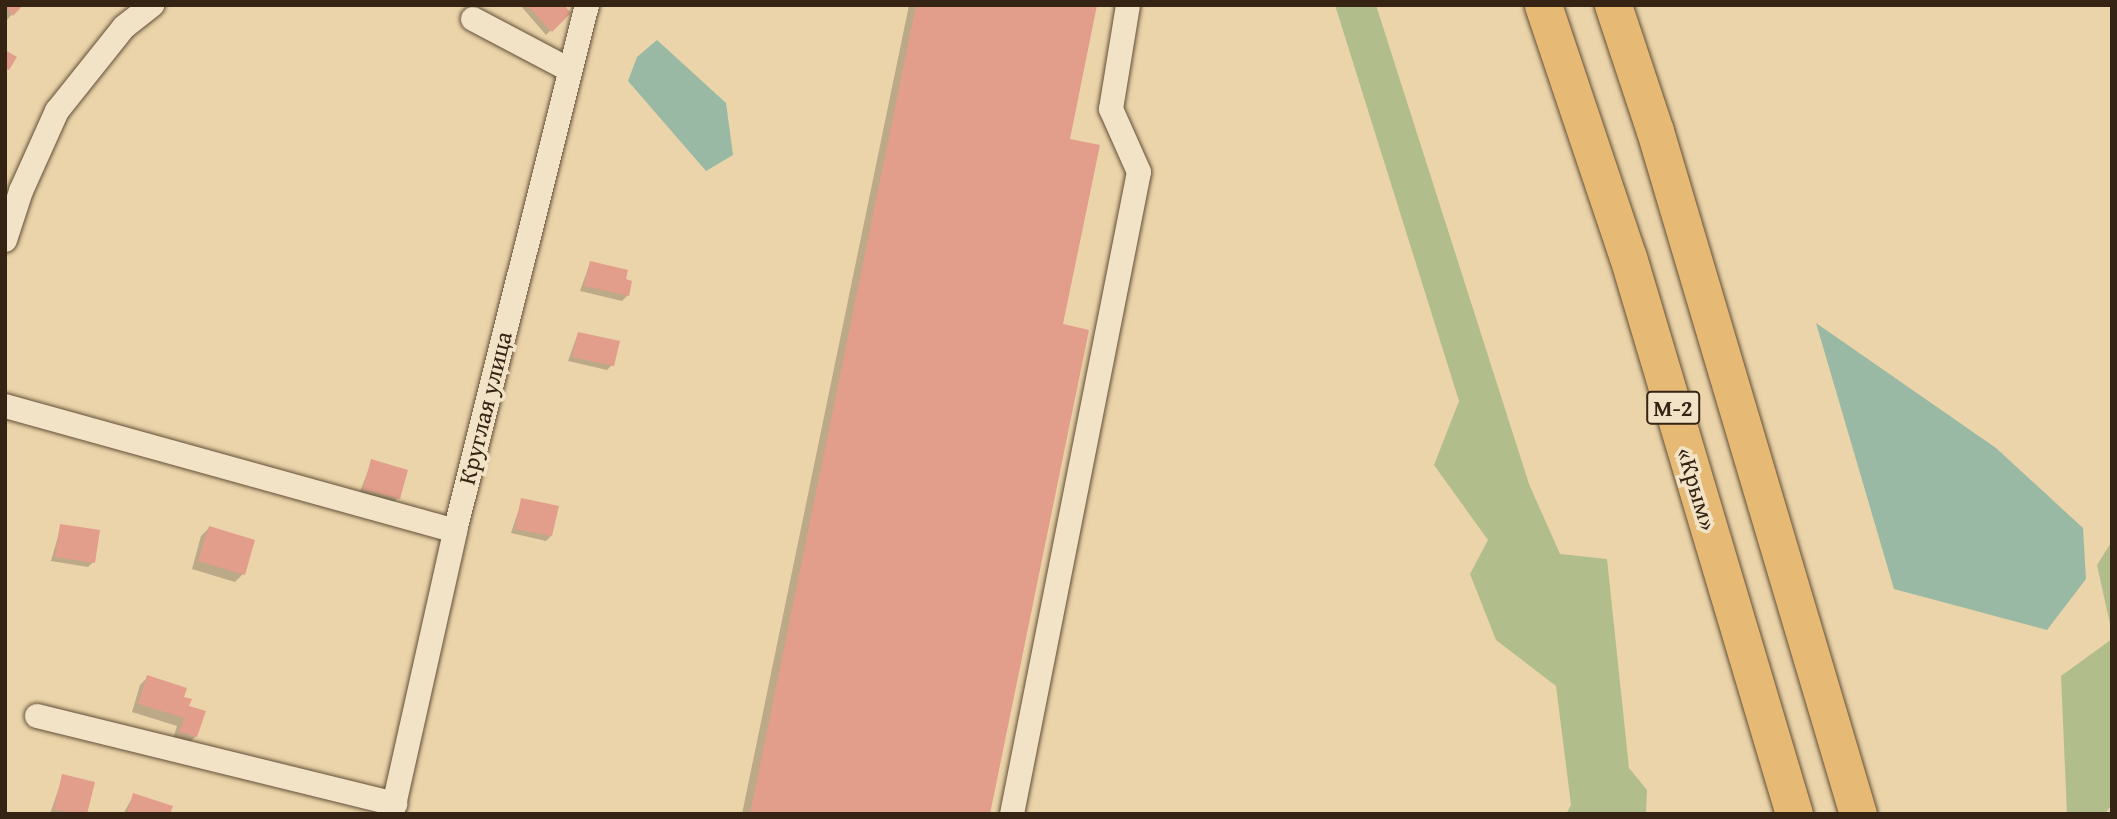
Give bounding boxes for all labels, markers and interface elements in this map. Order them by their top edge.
street label: Круглая улица [452,328,518,488]
road number: М-2 [1645,388,1701,428]
street label: «Крым» [1671,444,1723,534]

